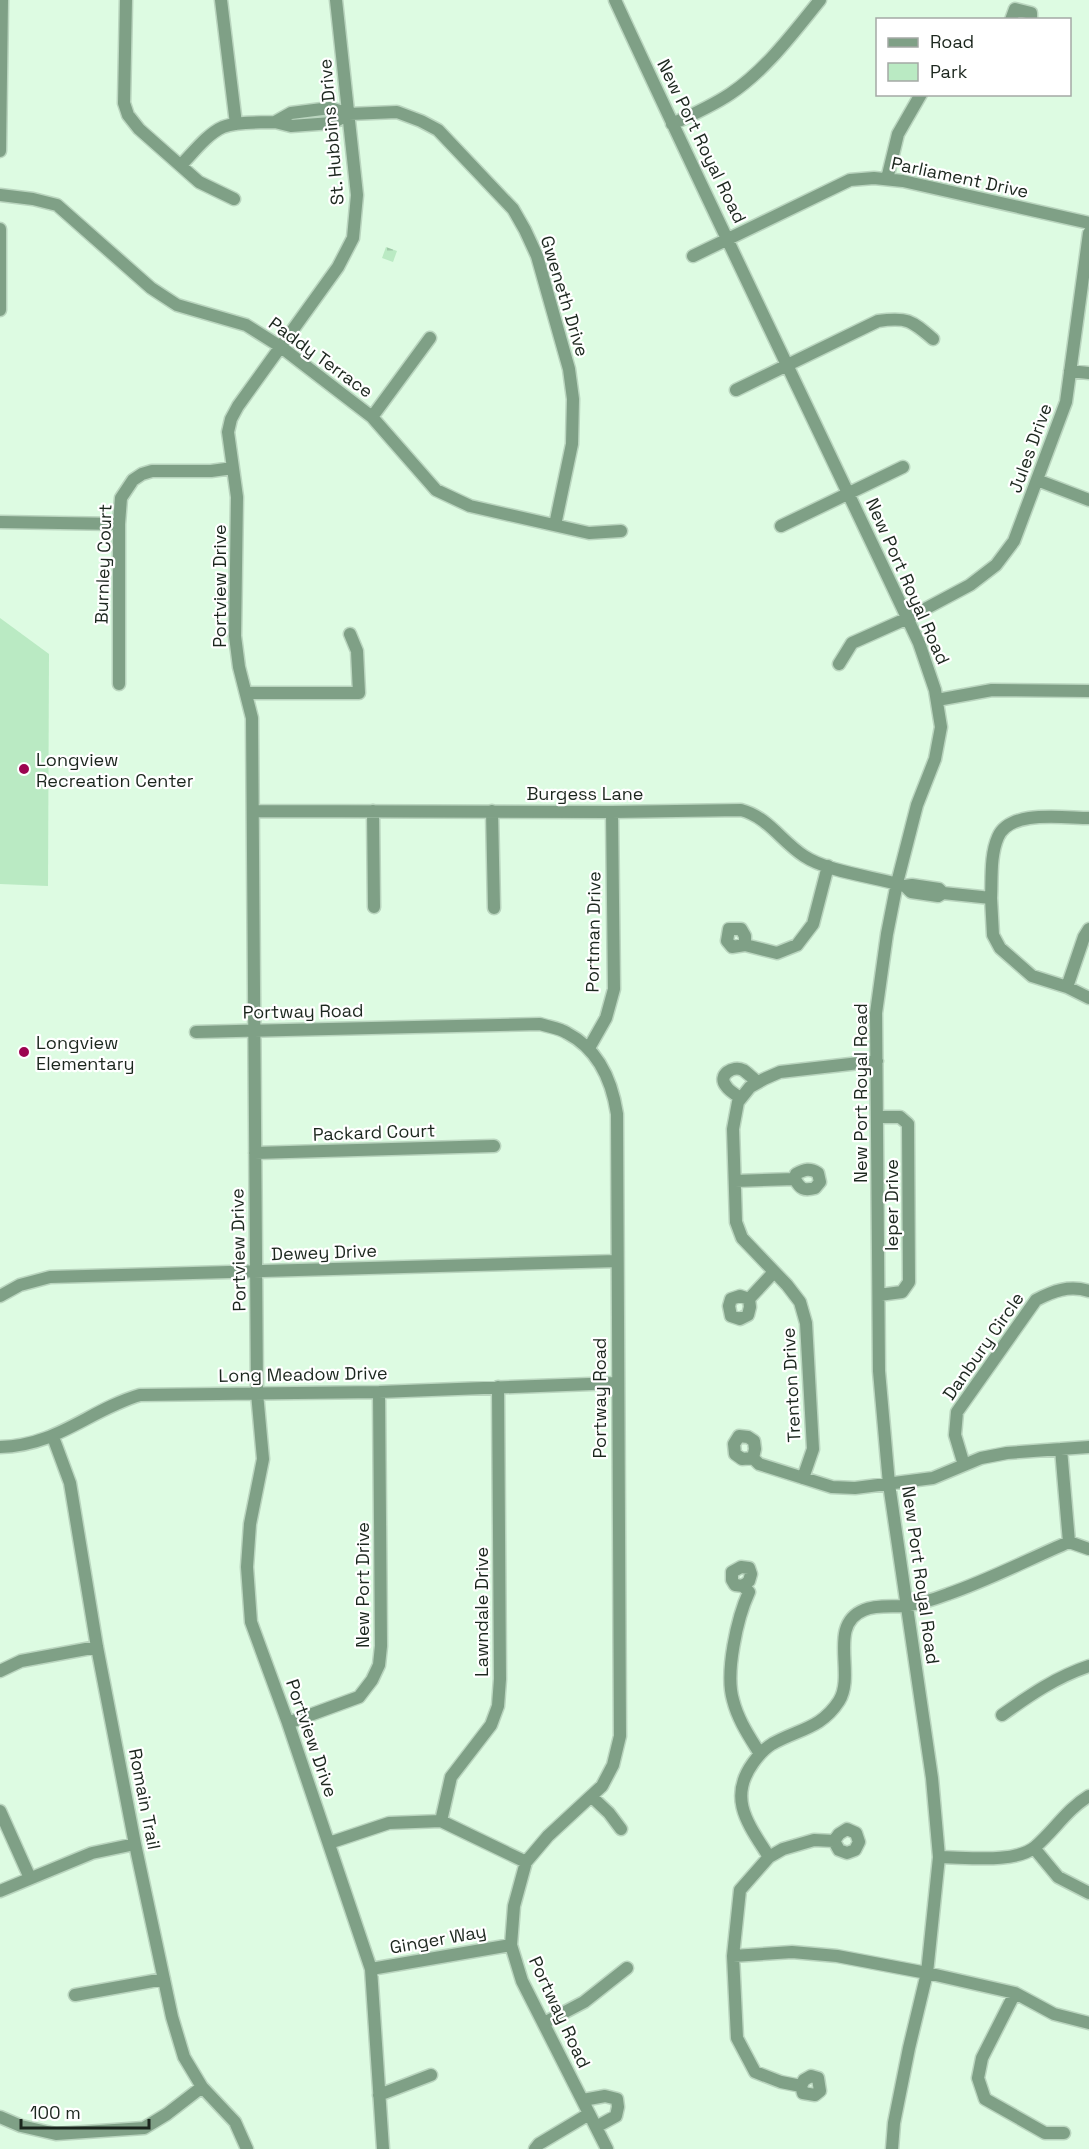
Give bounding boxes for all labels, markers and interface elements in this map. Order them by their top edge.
legend [876,18,1071,96]
text: Road [930,30,974,53]
street label: New Port Royal Road [652,55,752,227]
street label: St. Hubbins Drive [313,58,349,206]
text: Park [930,60,968,83]
street label: Parliament Drive [889,151,1031,203]
street label: Gweneth Drive [536,233,594,359]
street label: Paddy Terrace [264,311,378,403]
street label: Jules Drive [1003,400,1057,496]
street label: New Port Royal Road [861,494,955,668]
street label: Burnley Court [89,504,117,624]
street label: Portview Drive [208,524,231,648]
place label: Longview Recreation Center [36,748,194,792]
marker: Longview Recreation Center [17,762,31,776]
street label: Burgess Lane [526,782,644,805]
street label: Portman Drive [580,871,606,993]
street label: Portway Road [242,998,364,1024]
street label: New Port Royal Road [849,1003,872,1183]
place label: Longview Elementary [36,1031,135,1075]
marker: Longview Elementary [17,1045,31,1059]
street label: Packard Court [312,1118,436,1146]
street label: Ieper Drive [880,1159,903,1251]
street label: Portview Drive [225,1188,251,1312]
street label: Dewey Drive [271,1239,377,1265]
street label: Danbury Circle [937,1288,1029,1404]
street label: Trenton Drive [777,1327,805,1443]
street label: Portway Road [588,1338,611,1458]
street label: Long Meadow Drive [218,1361,388,1387]
street label: New Port Royal Road [897,1484,945,1666]
street label: New Port Drive [351,1522,374,1648]
street label: Lawndale Drive [470,1547,493,1677]
street label: Portview Drive [281,1676,343,1800]
street label: Romain Trail [124,1746,166,1852]
street label: Ginger Way [388,1919,488,1959]
street label: Portway Road [524,1952,596,2072]
scale bar [21,2092,148,2130]
text: 100 m [30,2101,81,2124]

